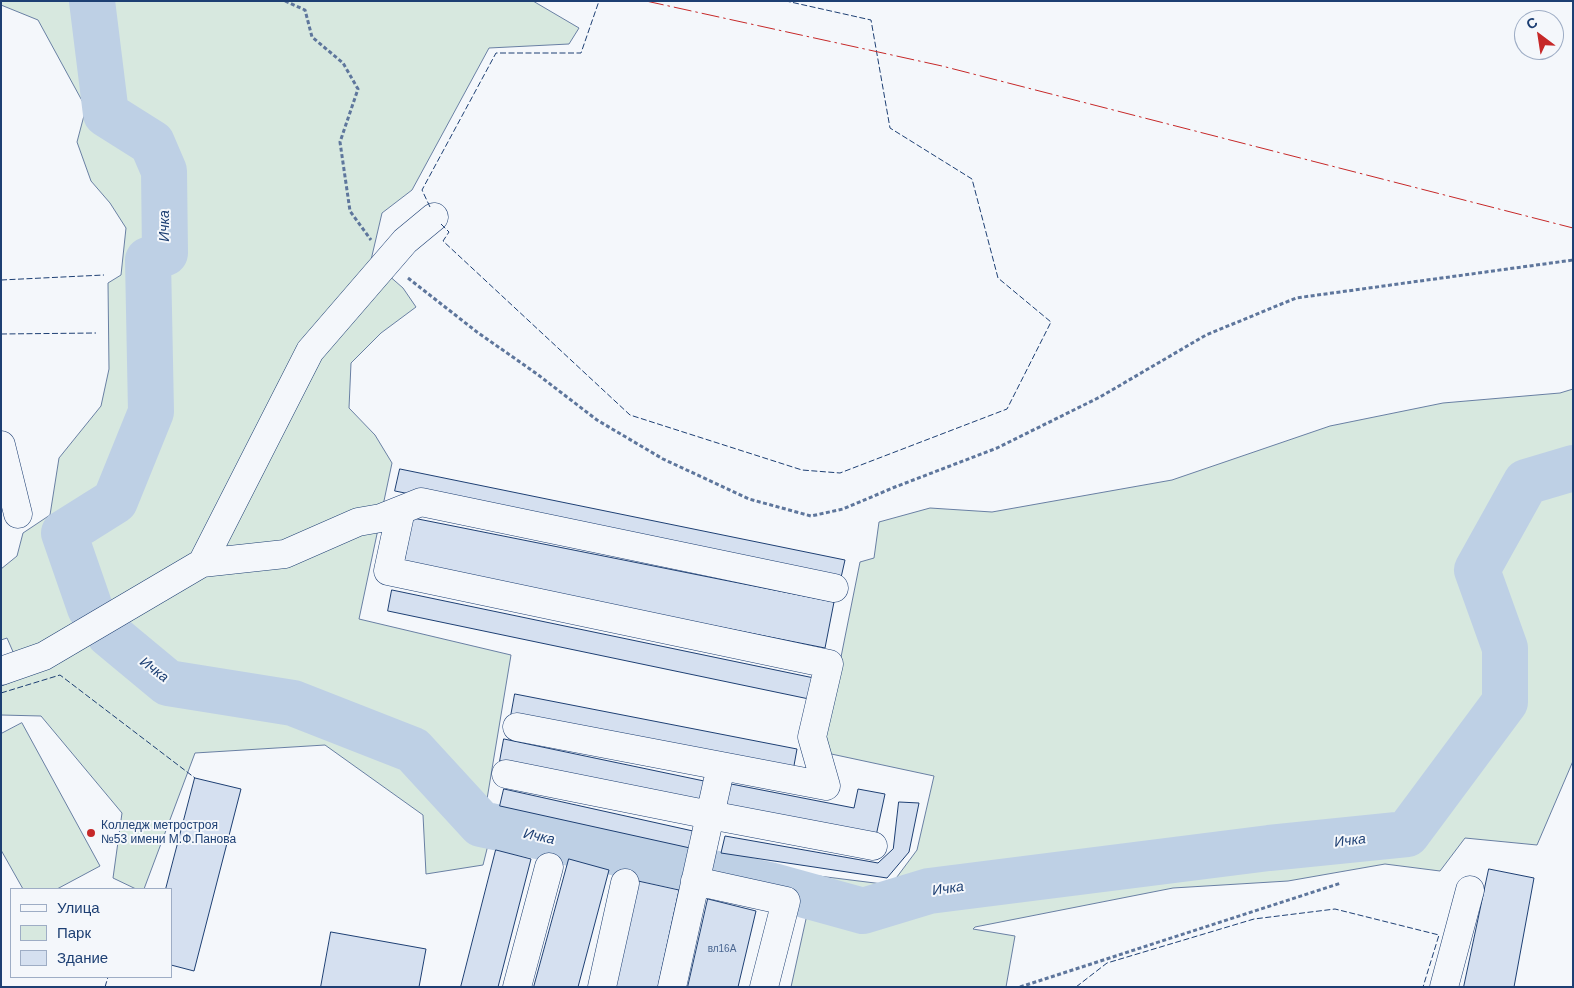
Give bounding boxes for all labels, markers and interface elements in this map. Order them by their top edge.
north arrow [1514,10,1564,60]
text: С [1523,14,1540,32]
water label: Ичка [157,210,173,242]
water label: Ичка [136,654,172,686]
place label: Колледж метростроя №53 имени М.Ф.Панова [101,819,236,847]
water label: Ичка [522,825,556,849]
marker: Колледж метростроя №53 имени М.Ф.Панова [85,827,97,839]
water label: Ичка [1333,831,1367,851]
water label: Ичка [931,878,965,900]
legend [10,888,172,978]
text: Улица [57,899,100,916]
text: Парк [57,924,91,941]
house number: вл16А [708,943,736,955]
text: Здание [57,949,108,966]

